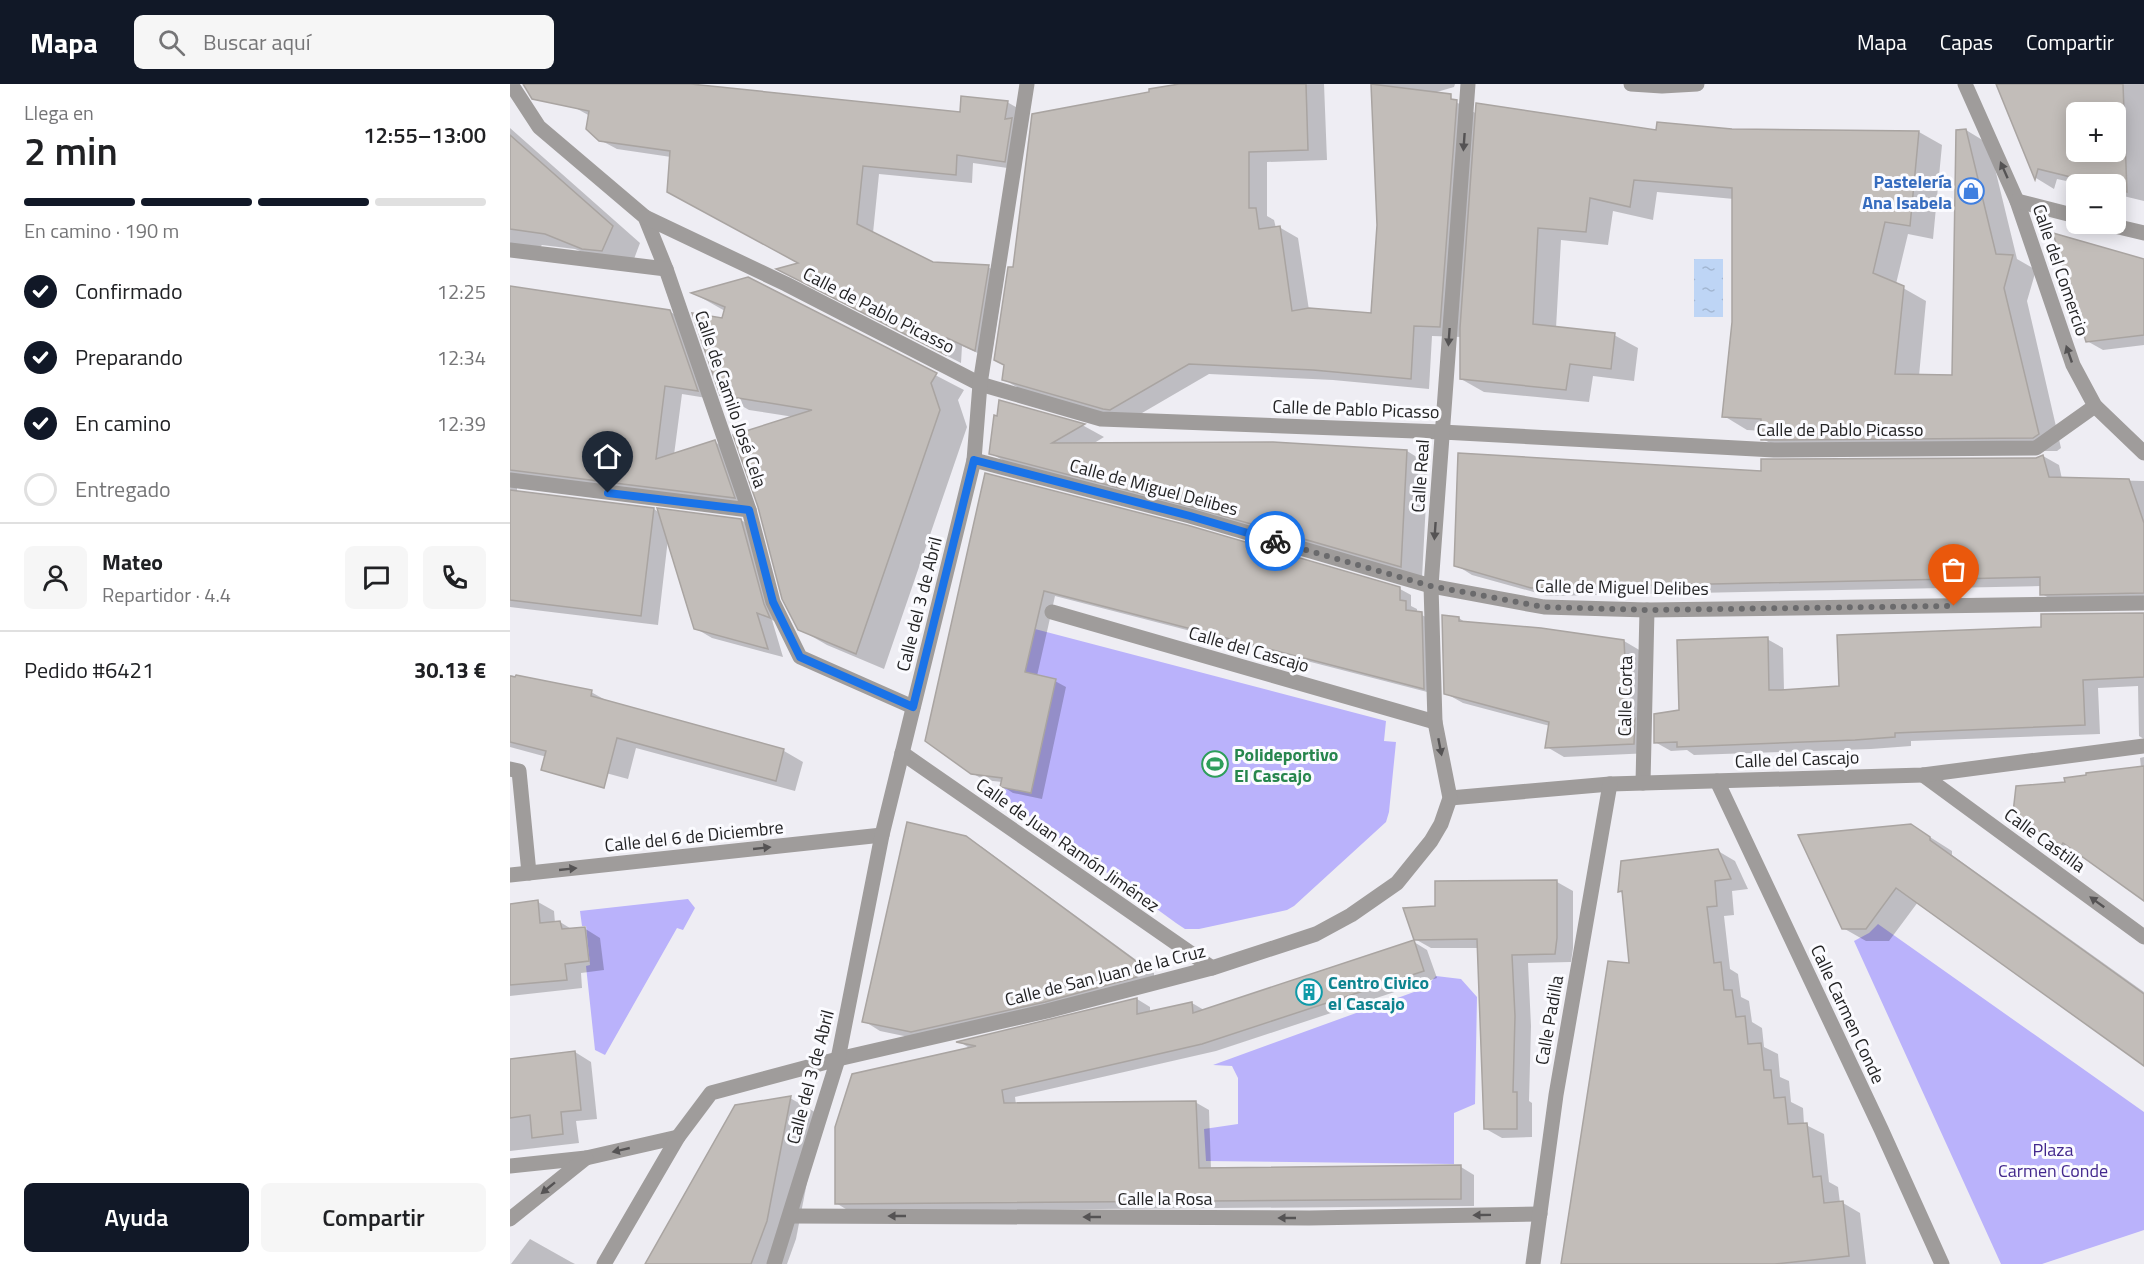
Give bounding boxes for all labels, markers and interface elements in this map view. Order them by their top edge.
search box [134,15,554,69]
text: Mapa [30,21,98,64]
text: Buscar aquí [203,25,311,59]
icon: search [155,26,188,59]
text: Mapa [1857,26,1907,58]
text: Capas [1940,26,1993,58]
text: Compartir [2026,26,2114,58]
text: Llega en [24,97,94,128]
map controls [2066,102,2126,234]
button: + [2066,102,2126,162]
text: 12:55–13:00 [363,118,486,152]
text: 2 min [24,121,118,180]
one-way arrow [1459,133,1469,152]
one-way arrow [1999,162,2008,179]
place label: Pastelería Ana Isabela [1862,168,1952,216]
button: − [2066,174,2126,234]
shop icon: Pastelería Ana Isabela [1956,176,1986,206]
street label: Calle del Comercio [2026,201,2096,339]
text: En camino · 190 m [24,215,179,246]
street label: Calle de Pablo Picasso [798,260,960,360]
text: Confirmado [75,274,183,308]
icon: check [24,275,57,308]
text: 12:25 [437,276,486,307]
street label: Calle de Camilo José Cela [688,307,774,491]
one-way arrow [1445,327,1454,346]
text: Preparando [75,340,183,374]
icon: check [24,341,57,374]
text: 12:34 [437,342,486,373]
one-way arrow [2063,345,2073,363]
street label: Calle de Pablo Picasso [1272,393,1440,425]
text: En camino [75,406,171,440]
icon: check [24,407,57,440]
text: 12:39 [437,408,486,439]
street label: Calle de Pablo Picasso [1756,416,1924,443]
pin [582,431,633,493]
street label: Calle Real [1404,438,1436,514]
icon: home [591,440,624,473]
street label: Calle de Miguel Delibes [1067,451,1241,523]
text: Entregado [75,472,171,506]
courier [1245,511,1305,571]
one-way arrow [1430,522,1440,541]
icon: bike [1259,525,1292,558]
street label: Calle del 3 de Abril [889,534,949,674]
pin [1928,544,1979,606]
text: Mateo [102,545,163,579]
button: person [24,546,87,609]
button: chat [345,546,408,609]
button: phone [423,546,486,609]
icon: bag [1937,553,1970,586]
street label: Calle de Miguel Delibes [1535,572,1709,602]
text: Repartidor · 4.4 [102,579,231,610]
street label: Calle del Cascajo [1185,619,1313,679]
text: Pedido #6421 [24,653,154,687]
text: 30.13 € [414,653,486,687]
street label: Calle Corta [1611,655,1639,737]
one-way arrow [1436,737,1445,756]
place label: Polideportivo El Cascajo [1234,741,1338,789]
street label: Calle del Cascajo [1734,743,1860,775]
sports icon: Polideportivo El Cascajo [1200,749,1230,779]
street label: Calle de Juan Ramón Jiménez [971,771,1165,919]
street label: Calle Castilla [1999,801,2091,879]
street label: Calle del 6 de Diciembre [603,813,785,859]
one-way arrow [753,843,772,853]
one-way arrow [559,864,578,874]
one-way arrow [2089,896,2105,908]
street label: Calle de San Juan de la Cruz [1002,937,1208,1013]
street label: Calle Carmen Conde [1804,940,1892,1088]
place label: Centro Civico el Cascajo [1328,969,1429,1017]
street label: Calle Padilla [1528,973,1570,1067]
building icon: Centro Civico el Cascajo [1294,977,1324,1007]
street label: Calle del 3 de Abril [779,1007,841,1147]
park label: Plaza Carmen Conde [1998,1136,2108,1184]
one-way arrow [611,1146,630,1155]
one-way arrow [540,1182,556,1195]
button: Ayuda [24,1183,249,1252]
button: Compartir [261,1183,486,1252]
street label: Calle la Rosa [1117,1185,1213,1212]
one-way arrow [1472,1210,1491,1220]
one-way arrow [887,1211,906,1221]
one-way arrow [1082,1212,1101,1222]
one-way arrow [1277,1213,1296,1223]

